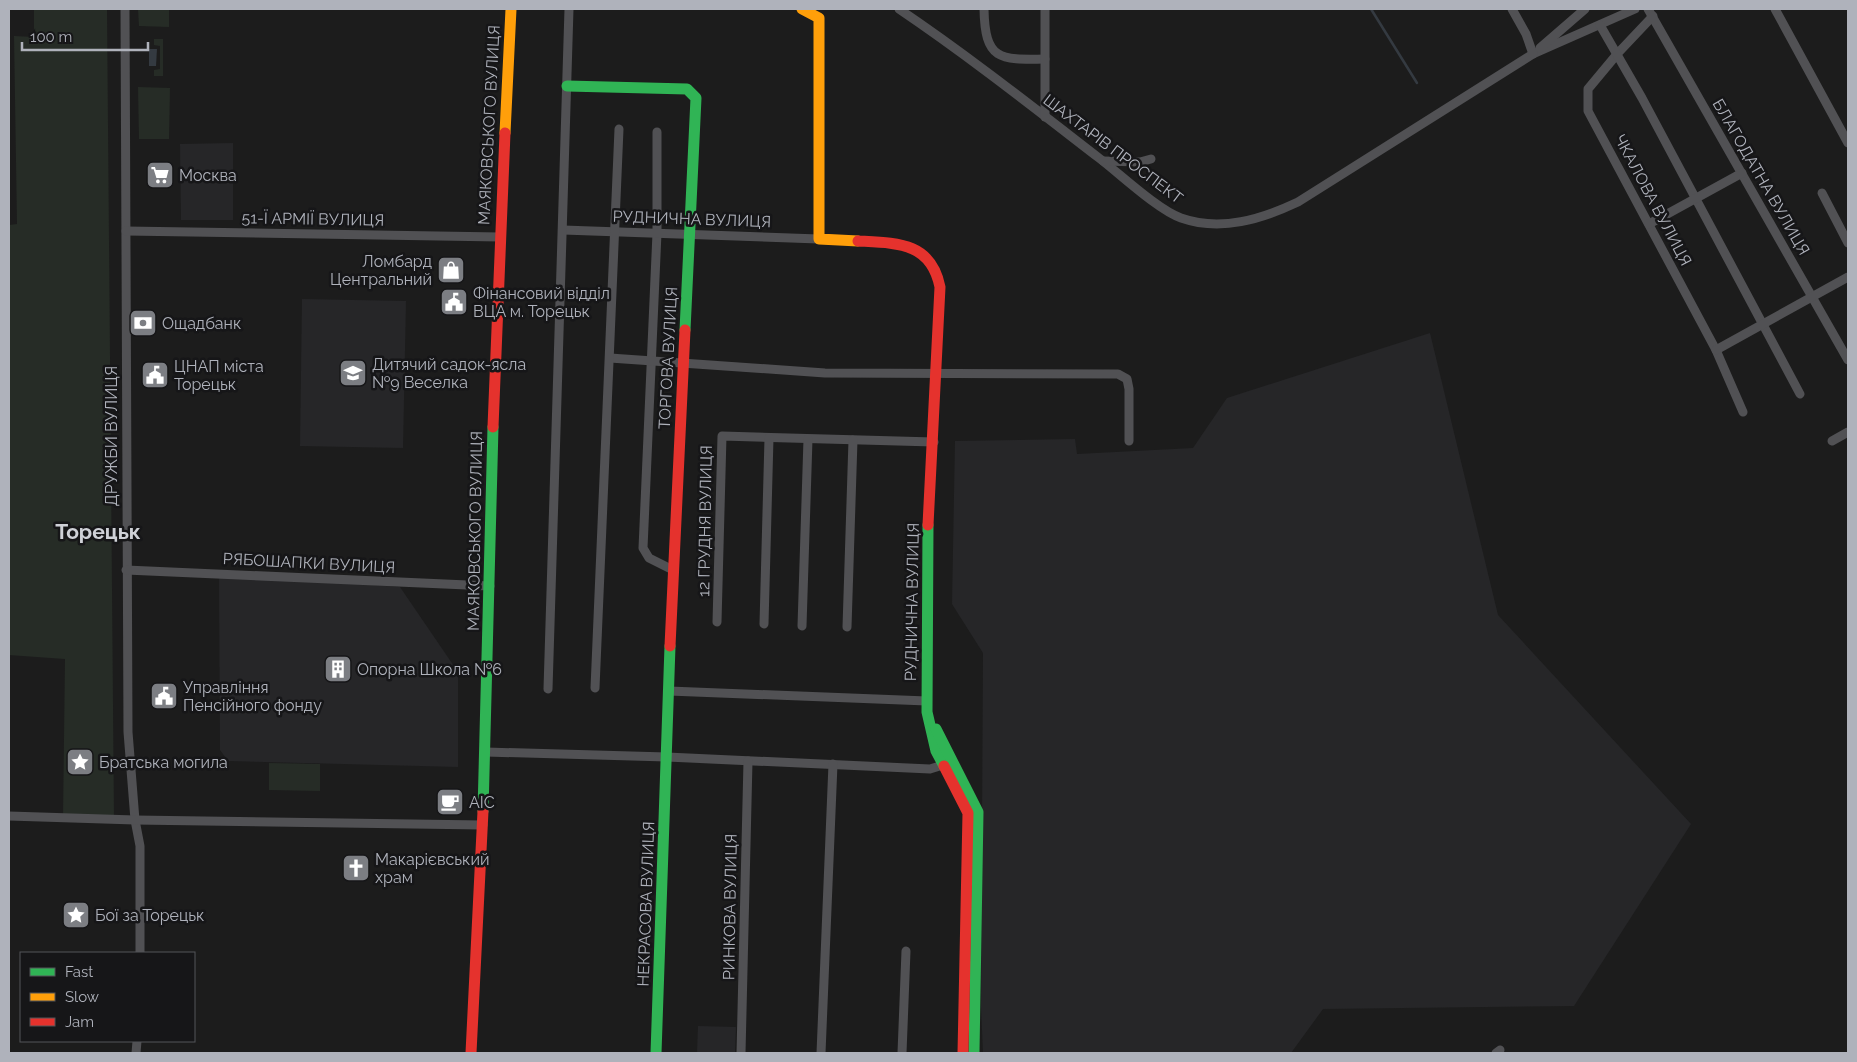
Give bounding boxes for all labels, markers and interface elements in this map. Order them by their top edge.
scale bar [22,20,149,52]
street label: МАЯКОВСЬКОГО ВУЛИЦЯ [474,25,504,225]
text: 100 m [30,28,72,46]
street label: ШАХТАРІВ ПРОСПЕКТ [1040,90,1187,208]
street label: БЛАГОДАТНА ВУЛИЦЯ [1709,96,1813,258]
street label: ЧКАЛОВА ВУЛИЦЯ [1610,131,1696,269]
supermarket icon: Москва [145,160,175,190]
place label: Москва [179,166,237,185]
street label: 51-Ї АРМІЇ ВУЛИЦЯ [241,207,385,230]
street label: РУДНИЧНА ВУЛИЦЯ [612,207,772,231]
place label: Ломбард Центральний [330,252,432,289]
shop icon: Ломбард Центральний [436,255,466,285]
place label: Фінансовий відділ ВЦА м. Торецьк [473,284,610,321]
street label: ТОРГОВА ВУЛИЦЯ [655,286,681,430]
public building icon: Фінансовий відділ ВЦА м. Торецьк [439,287,469,317]
bank icon: Ощадбанк [128,308,158,338]
place label: Ощадбанк [162,314,241,333]
place label: Дитячий садок-ясла №9 Веселка [372,355,526,392]
place label: ЦНАП міста Торецьк [174,357,264,394]
school or university icon: Дитячий садок-ясла №9 Веселка [338,358,368,388]
public building icon: ЦНАП міста Торецьк [140,360,170,390]
street label: ДРУЖБИ ВУЛИЦЯ [102,366,121,506]
street label: МАЯКОВСЬКОГО ВУЛИЦЯ [464,431,486,631]
street label: 12 ГРУДНЯ ВУЛИЦЯ [694,445,716,597]
district label: Торецьк [55,519,141,544]
street label: РУДНИЧНА ВУЛИЦЯ [901,523,923,681]
street label: РЯБОШАПКИ ВУЛИЦЯ [222,549,396,577]
building icon: Опорна Школа №6 [323,654,353,684]
place label: Опорна Школа №6 [357,660,502,679]
place label: Управління Пенсійного фонду [183,678,322,715]
public building icon: Управління Пенсійного фонду [149,681,179,711]
place icon: Братська мoгила [65,747,95,777]
place label: Братська мoгила [99,753,228,772]
cafe icon: АІС [435,787,465,817]
place label: АІС [469,793,495,812]
street label: НЕКРАСОВА ВУЛИЦЯ [634,821,658,987]
street label: РИНКОВА ВУЛИЦЯ [719,834,741,980]
place label: Макарієвський храм [375,850,489,887]
church icon: Макарієвський храм [341,853,371,883]
place icon: Бої за Торецьк [61,900,91,930]
place label: Бої за Торецьк [95,906,204,925]
legend [20,952,195,1042]
text: Fast [65,963,93,981]
text: Slow [65,988,99,1006]
text: Jam [65,1013,94,1031]

